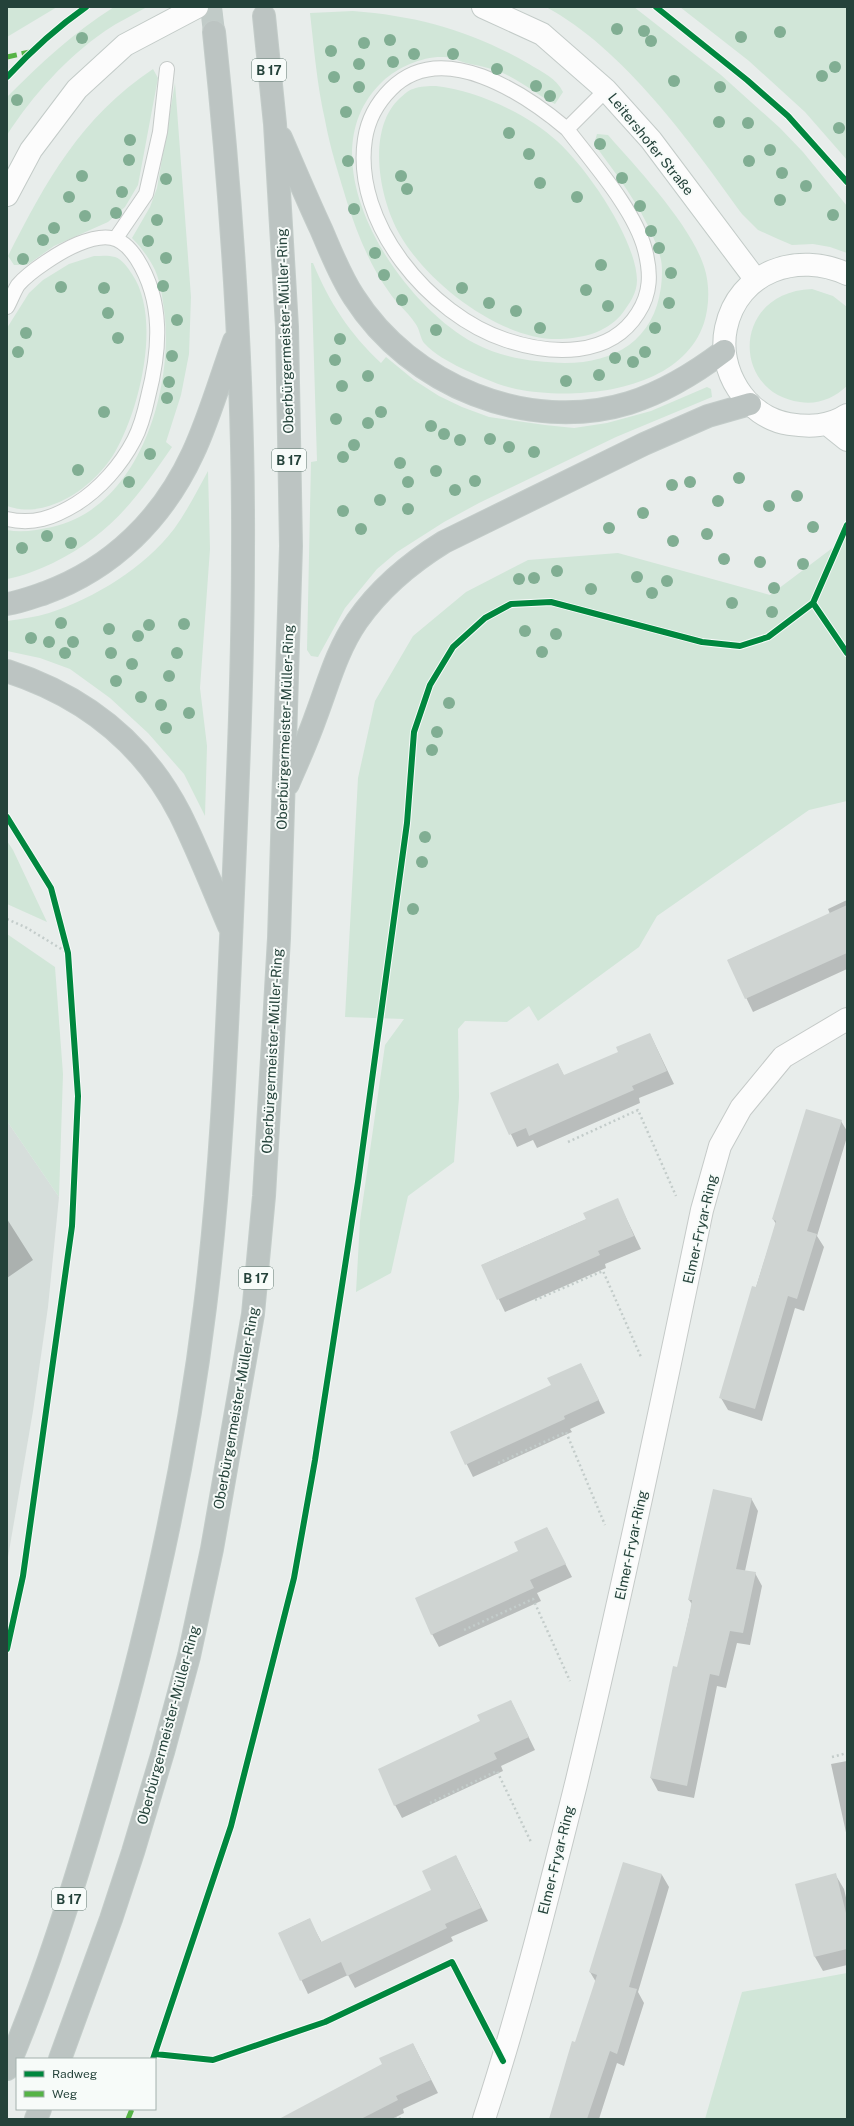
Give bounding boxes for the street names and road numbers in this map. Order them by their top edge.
road number: B 17 [252,59,286,81]
street label: Leitershofer Straße [605,90,697,198]
street label: Oberbürgermeister-Müller-Ring [273,228,297,434]
road number: B 17 [272,449,306,471]
street label: Oberbürgermeister-Müller-Ring [273,624,297,830]
street label: Oberbürgermeister-Müller-Ring [259,948,285,1154]
street label: Elmer-Fryar-Ring [680,1173,720,1285]
road number: B 17 [239,1267,273,1289]
street label: Oberbürgermeister-Müller-Ring [210,1305,262,1511]
street label: Elmer-Fryar-Ring [612,1488,650,1601]
street label: Oberbürgermeister-Müller-Ring [134,1623,202,1826]
street label: Elmer-Fryar-Ring [535,1804,577,1916]
road number: B 17 [52,1888,86,1910]

